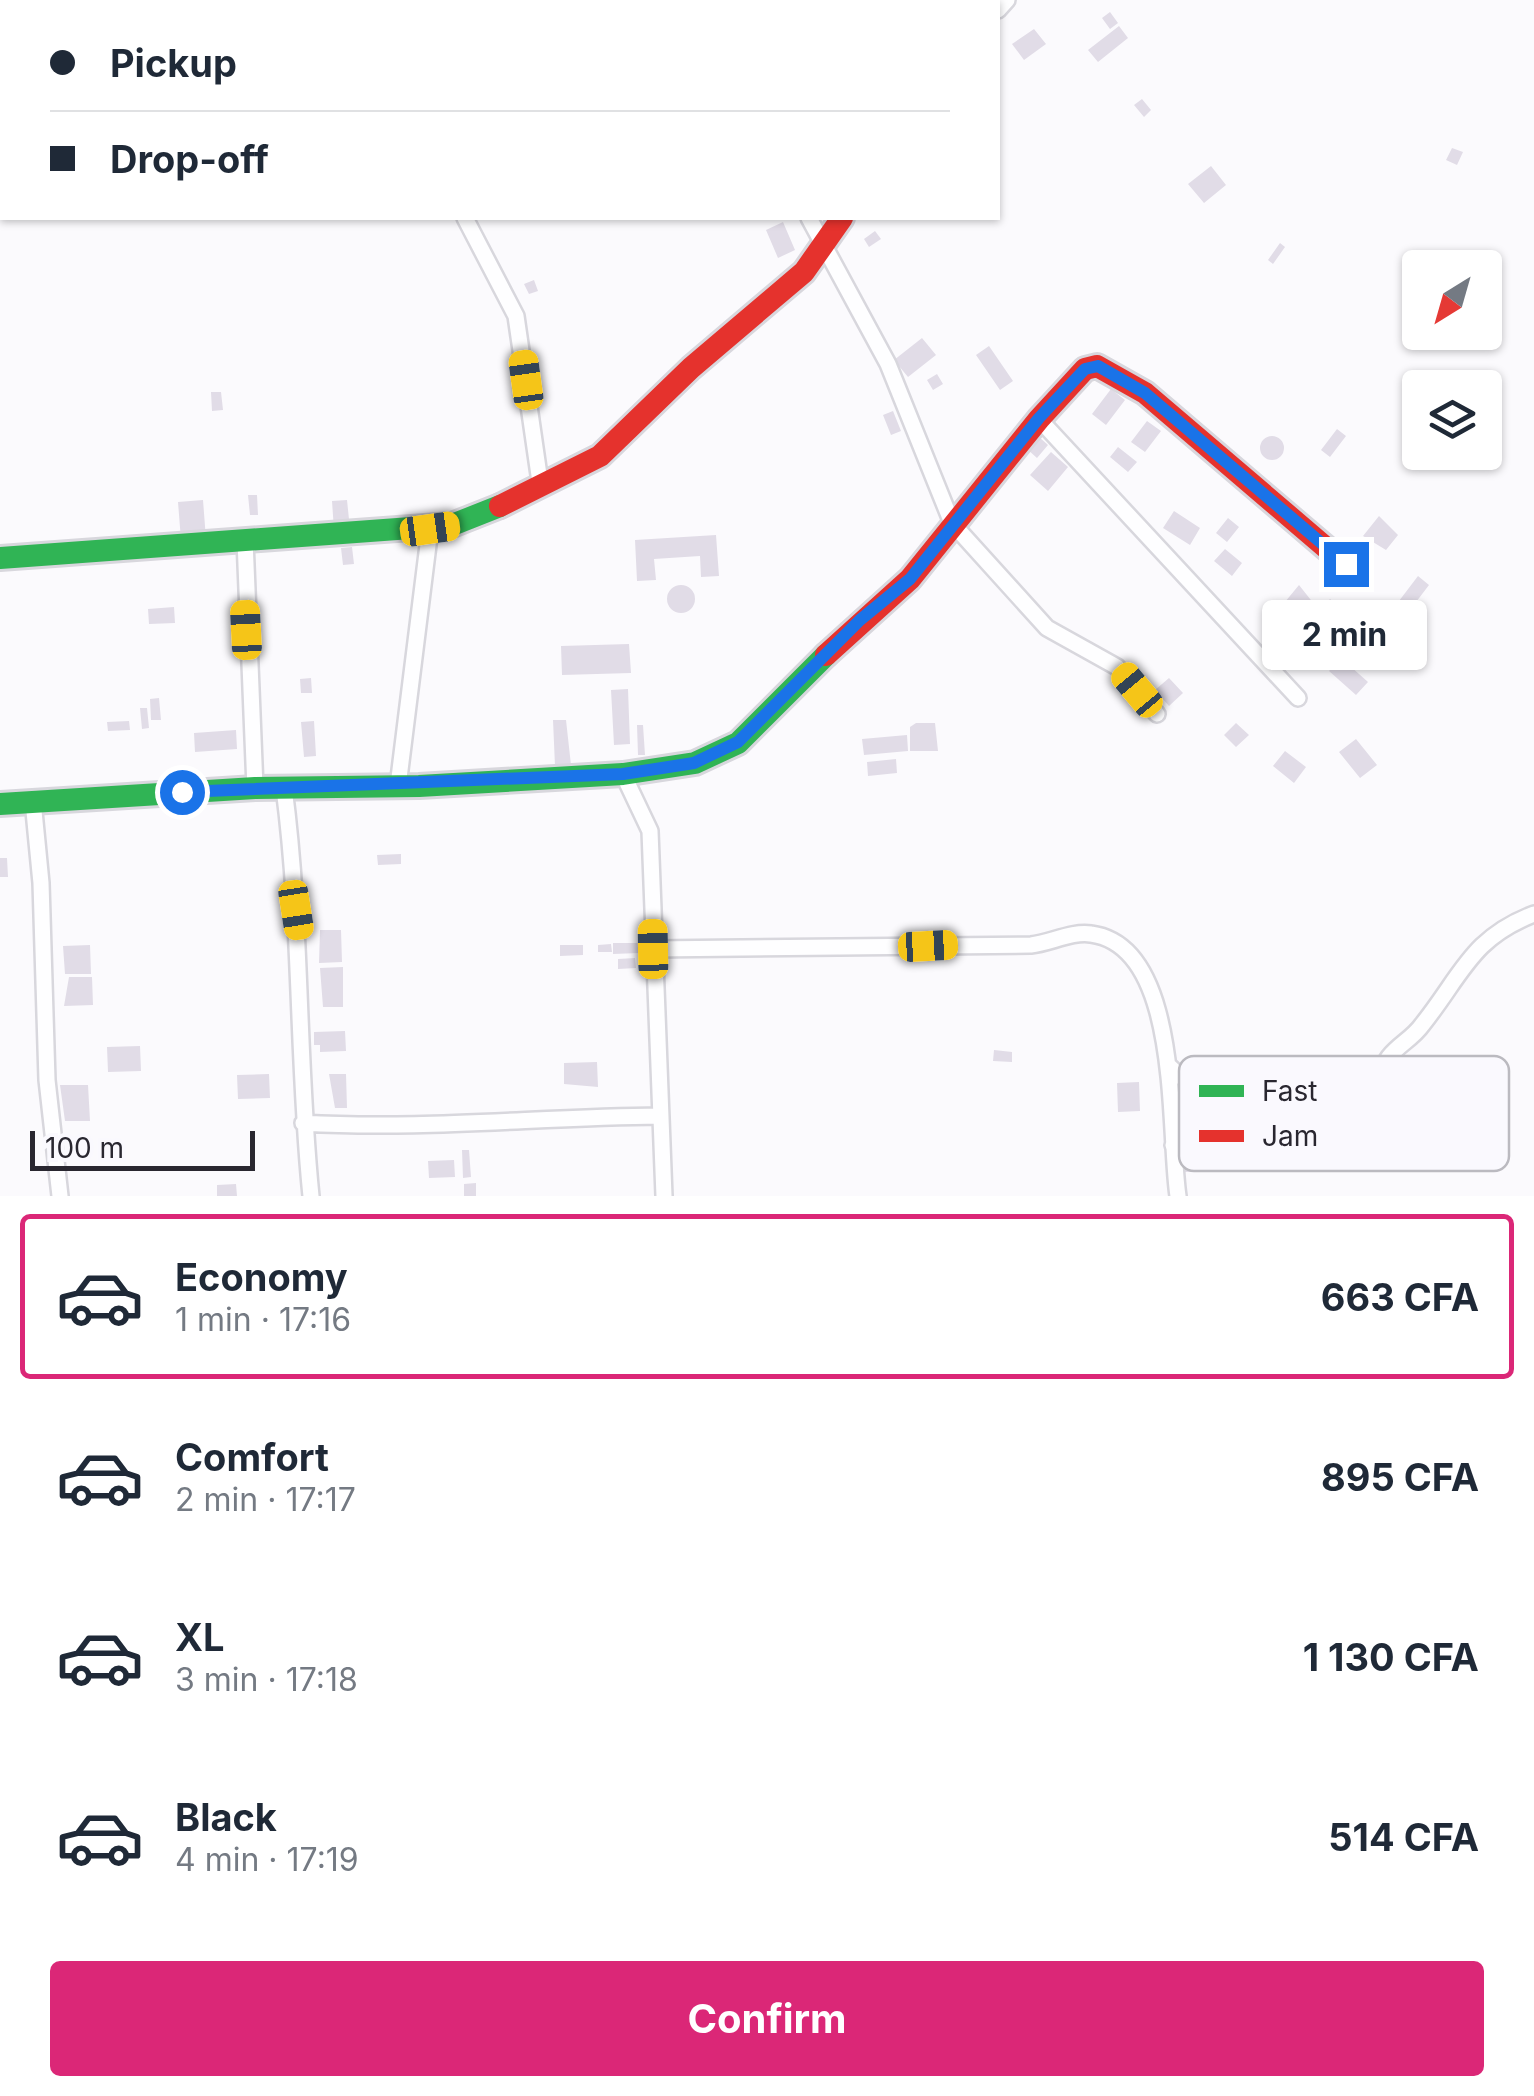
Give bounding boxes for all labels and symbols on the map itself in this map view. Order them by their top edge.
north arrow [1402,250,1502,350]
car [507,348,545,412]
car [398,510,462,548]
route end [1324,542,1369,587]
car [229,599,263,661]
callout: 2 min [1264,599,1428,669]
car [1106,657,1168,723]
route start [160,770,205,815]
car [276,878,316,942]
car [637,919,669,979]
car [897,929,959,963]
legend [1179,1056,1509,1171]
text: Fast [1262,1074,1318,1108]
text: Jam [1262,1119,1318,1153]
scale bar [30,1126,255,1170]

